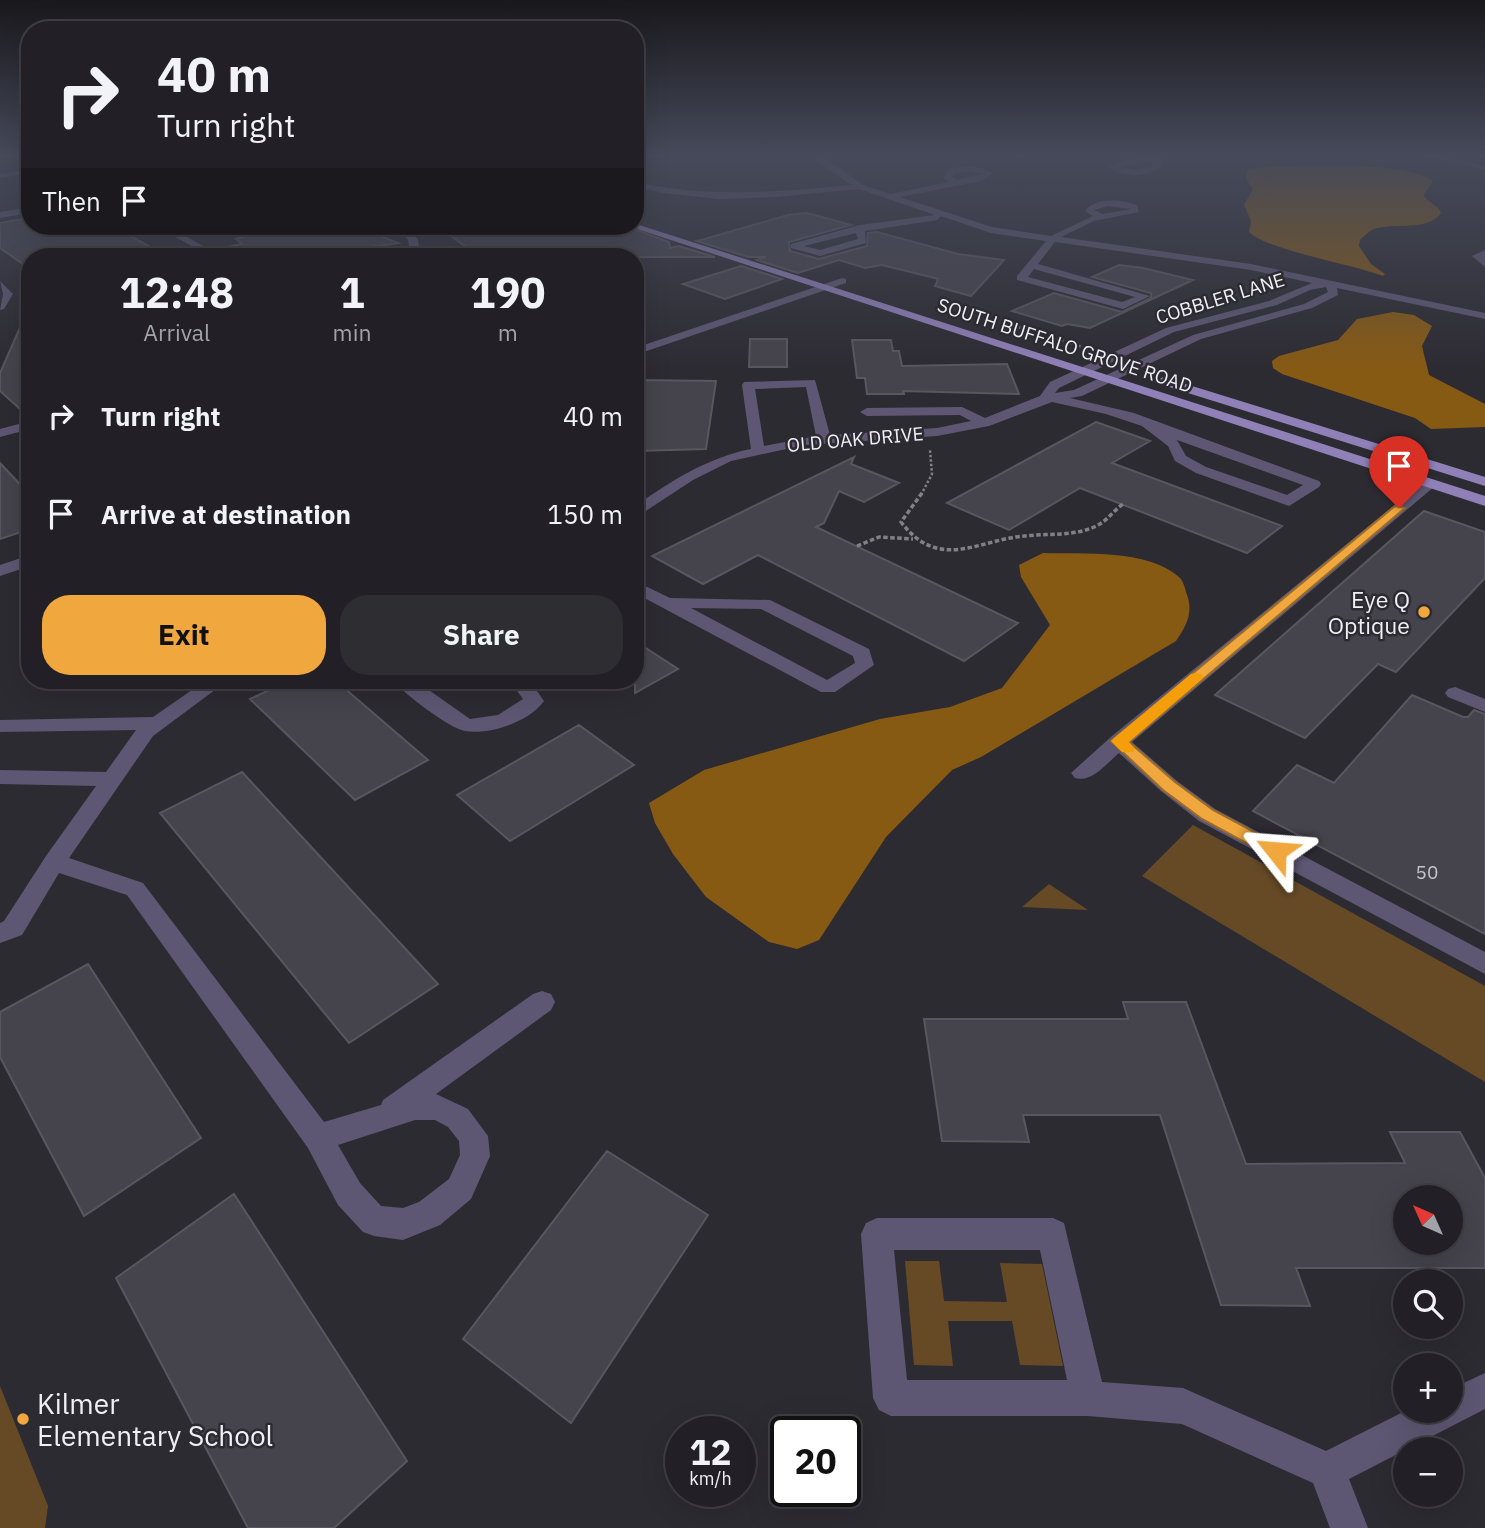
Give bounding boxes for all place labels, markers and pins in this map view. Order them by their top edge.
pin [1369,436,1429,508]
place label: Eye Q Optique [1328,584,1410,640]
marker: Eye Q Optique [1416,604,1432,620]
place label: Kilmer Elementary School [37,1385,273,1454]
marker: Kilmer Elementary School [15,1411,31,1427]

